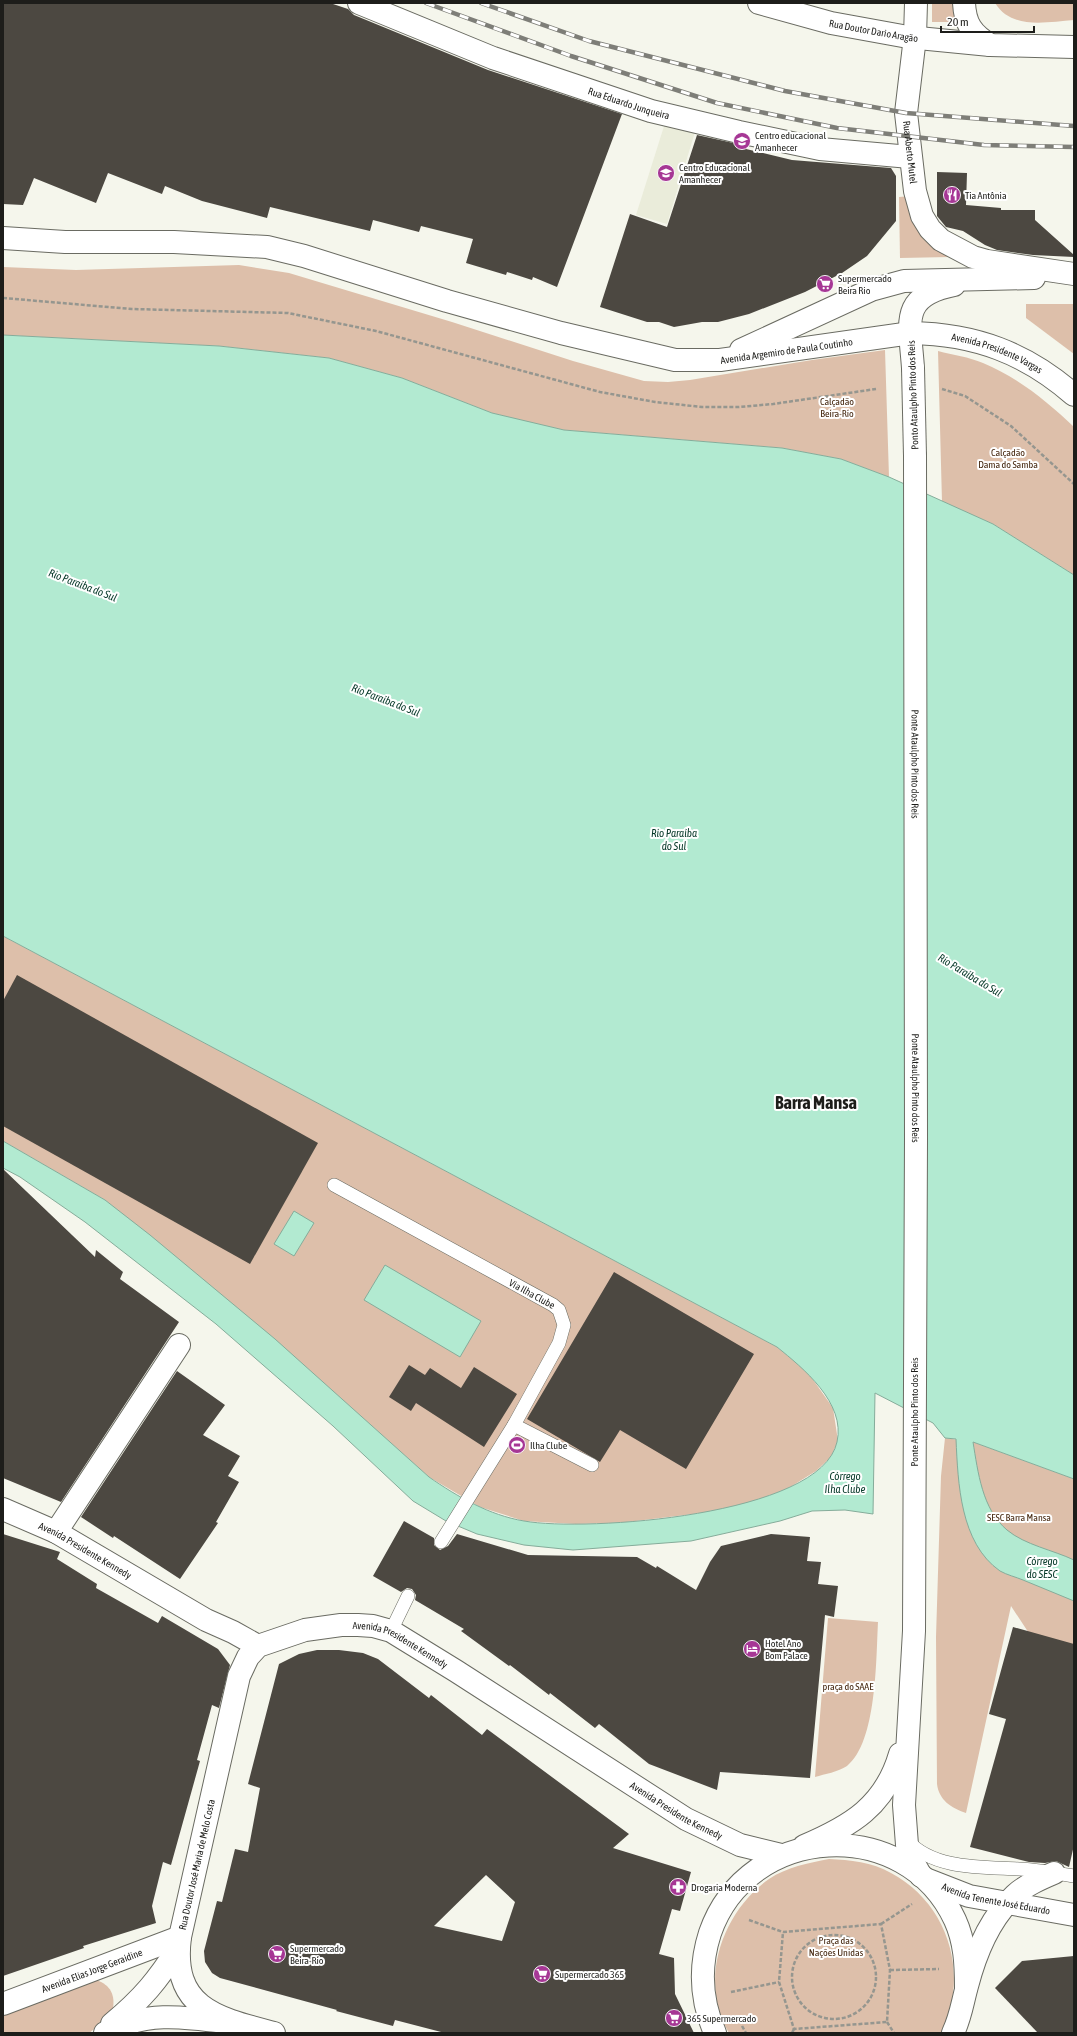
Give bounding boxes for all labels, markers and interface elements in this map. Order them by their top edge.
scale bar [941,8,1034,34]
text: 20 m [947,15,969,29]
street label: Rua Doutor Dario Aragão [828,17,919,43]
street label: Rua Eduardo Junqueira [587,85,671,121]
street label: Rua Aberto Mutel [901,120,920,185]
place label: Centro educacional Amanhecer [755,130,826,153]
school or university icon: Centro educacional Amanhecer [732,131,752,151]
place label: Centro Educacional Amanhecer [679,162,750,185]
school or university icon: Centro Educacional Amanhecer [656,163,676,183]
restaurant icon: Tia Antônia [942,185,962,205]
place label: Tia Antônia [965,190,1007,201]
place label: Supermercado Beira Rio [838,273,892,296]
supermarket icon: Supermercado Beira Rio [815,274,835,294]
street label: Avenida Presidente Vargas [951,331,1045,375]
street label: Avenida Argemiro de Paula Coutinho [720,336,854,365]
street label: Ponto Ataulpho Pinto dos Reis [906,340,920,450]
park label: Calçadão Beira-Rio [820,396,854,419]
park label: Calçadão Dama do Samba [978,447,1038,470]
water label: Rio Paraíba do Sul [47,566,119,604]
water label: Rio Paraíba do Sul [350,681,422,719]
street label: Ponte Ataulpho Pinto dos Reis [910,709,921,819]
water label: Rio Paraíba do Sul [651,827,697,852]
water label: Rio Paraíba do Sul [936,951,1004,999]
street label: Ponte Ataulpho Pinto dos Reis [910,1033,922,1143]
district label: Barra Mansa [775,1092,857,1113]
street label: Via Ilha Clube [507,1277,557,1311]
street label: Ponte Ataulpho Pinto dos Reis [909,1357,920,1467]
sports icon: Ilha Clube [507,1435,527,1455]
place label: Ilha Clube [530,1440,568,1451]
water label: Córrego Ilha Clube [824,1470,866,1495]
park label: SESC Barra Mansa [987,1512,1051,1523]
street label: Avenida Presidente Kennedy [37,1520,134,1581]
water label: Córrego do SESC [1026,1555,1058,1580]
street label: Avenida Presidente Kennedy [352,1619,450,1670]
place label: Hotel Ano Bom Palace [765,1638,808,1661]
hotel icon: Hotel Ano Bom Palace [742,1639,762,1659]
park label: praça do SAAE [823,1681,874,1692]
street label: Avenida Presidente Kennedy [628,1779,724,1841]
street label: Rua Doutor José Maria de Melo Costa [176,1798,217,1931]
pharmacy icon: Drogaria Moderna [668,1877,688,1897]
street label: Avenida Tenente José Eduardo [940,1881,1051,1916]
place label: Drogaria Moderna [691,1882,758,1893]
park label: Praça das Nações Unidas [809,1935,864,1958]
place label: Supermercado Beira-Rio [290,1943,344,1966]
supermarket icon: Supermercado Beira-Rio [267,1944,287,1964]
street label: Avenida Elias Jorge Geraidine [40,1946,144,1994]
supermarket icon: Supermercado 365 [532,1964,552,1984]
place label: Supermercado 365 [555,1969,625,1980]
supermarket icon: 365 Supermercado [664,2008,684,2028]
place label: 365 Supermercado [687,2013,757,2024]

